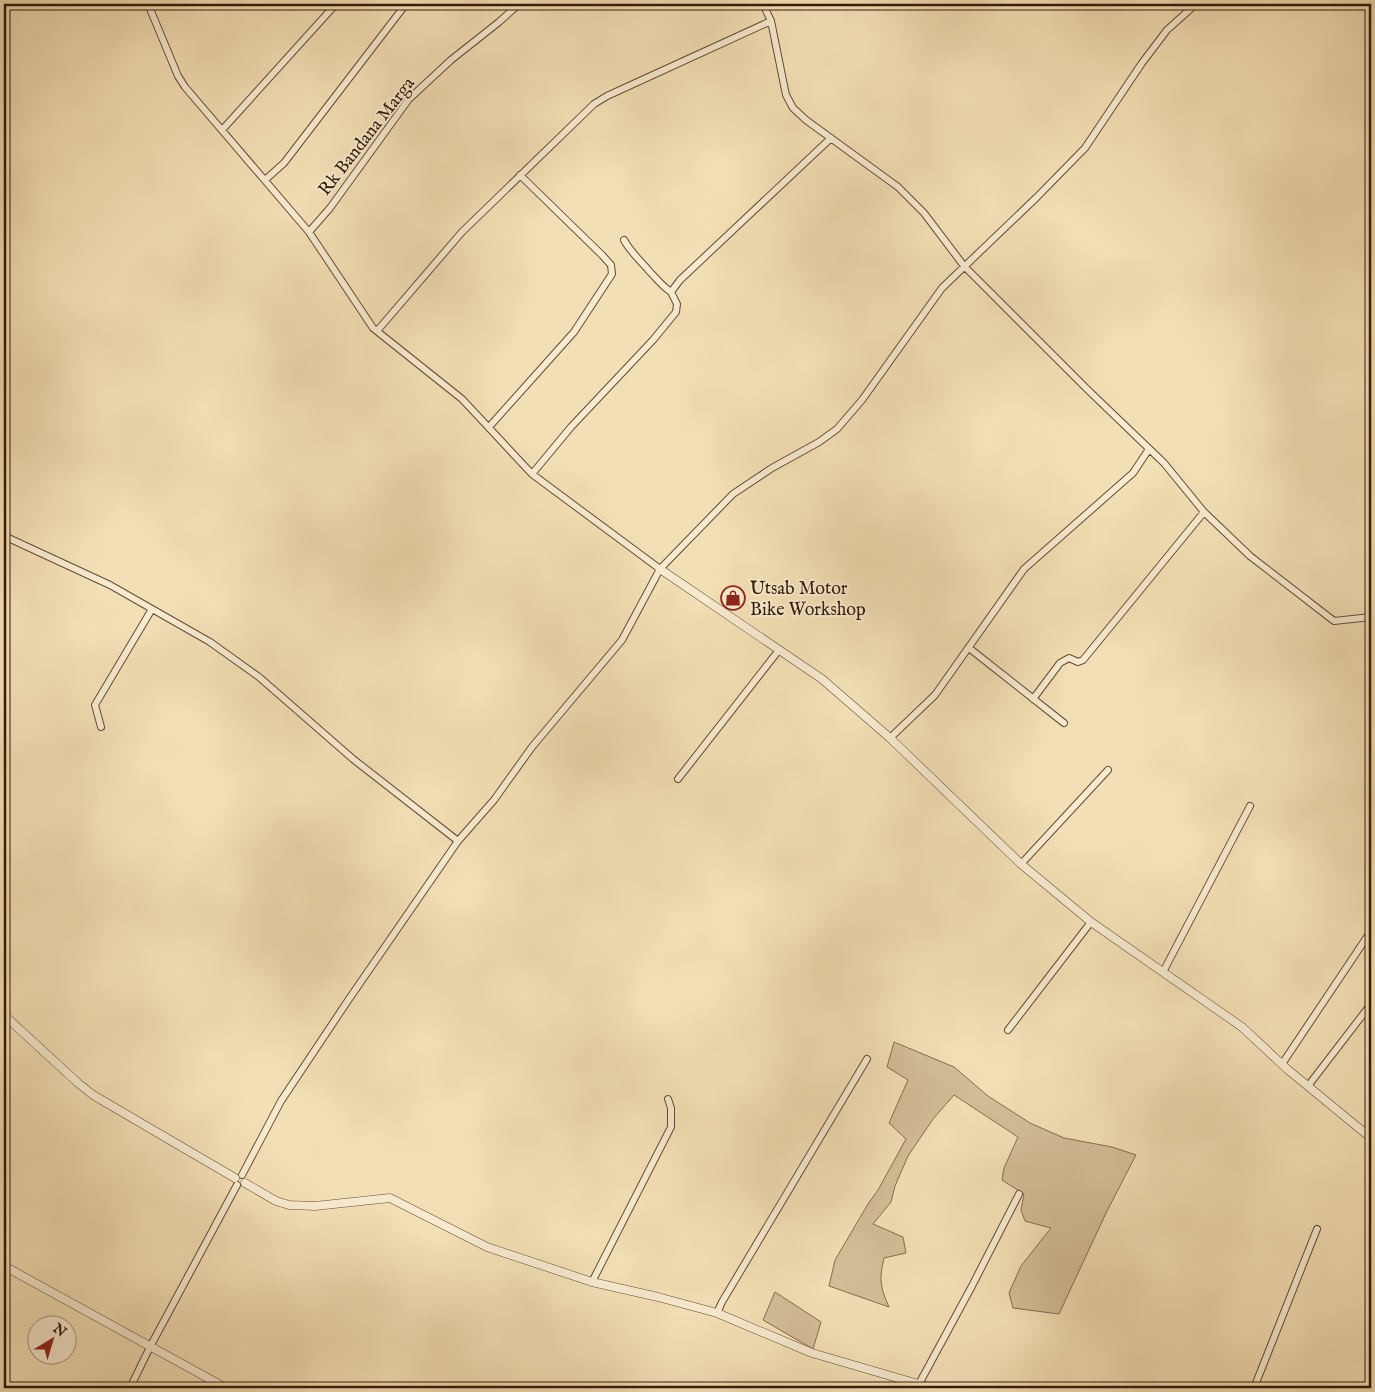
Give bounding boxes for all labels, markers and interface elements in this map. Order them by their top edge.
street label: Rk Bandana Marga [314,73,421,201]
place label: Utsab Motor Bike Workshop [750,578,866,622]
shop icon: Utsab Motor Bike Workshop [720,585,746,611]
north arrow [28,1314,78,1364]
text: N [48,1319,70,1341]

